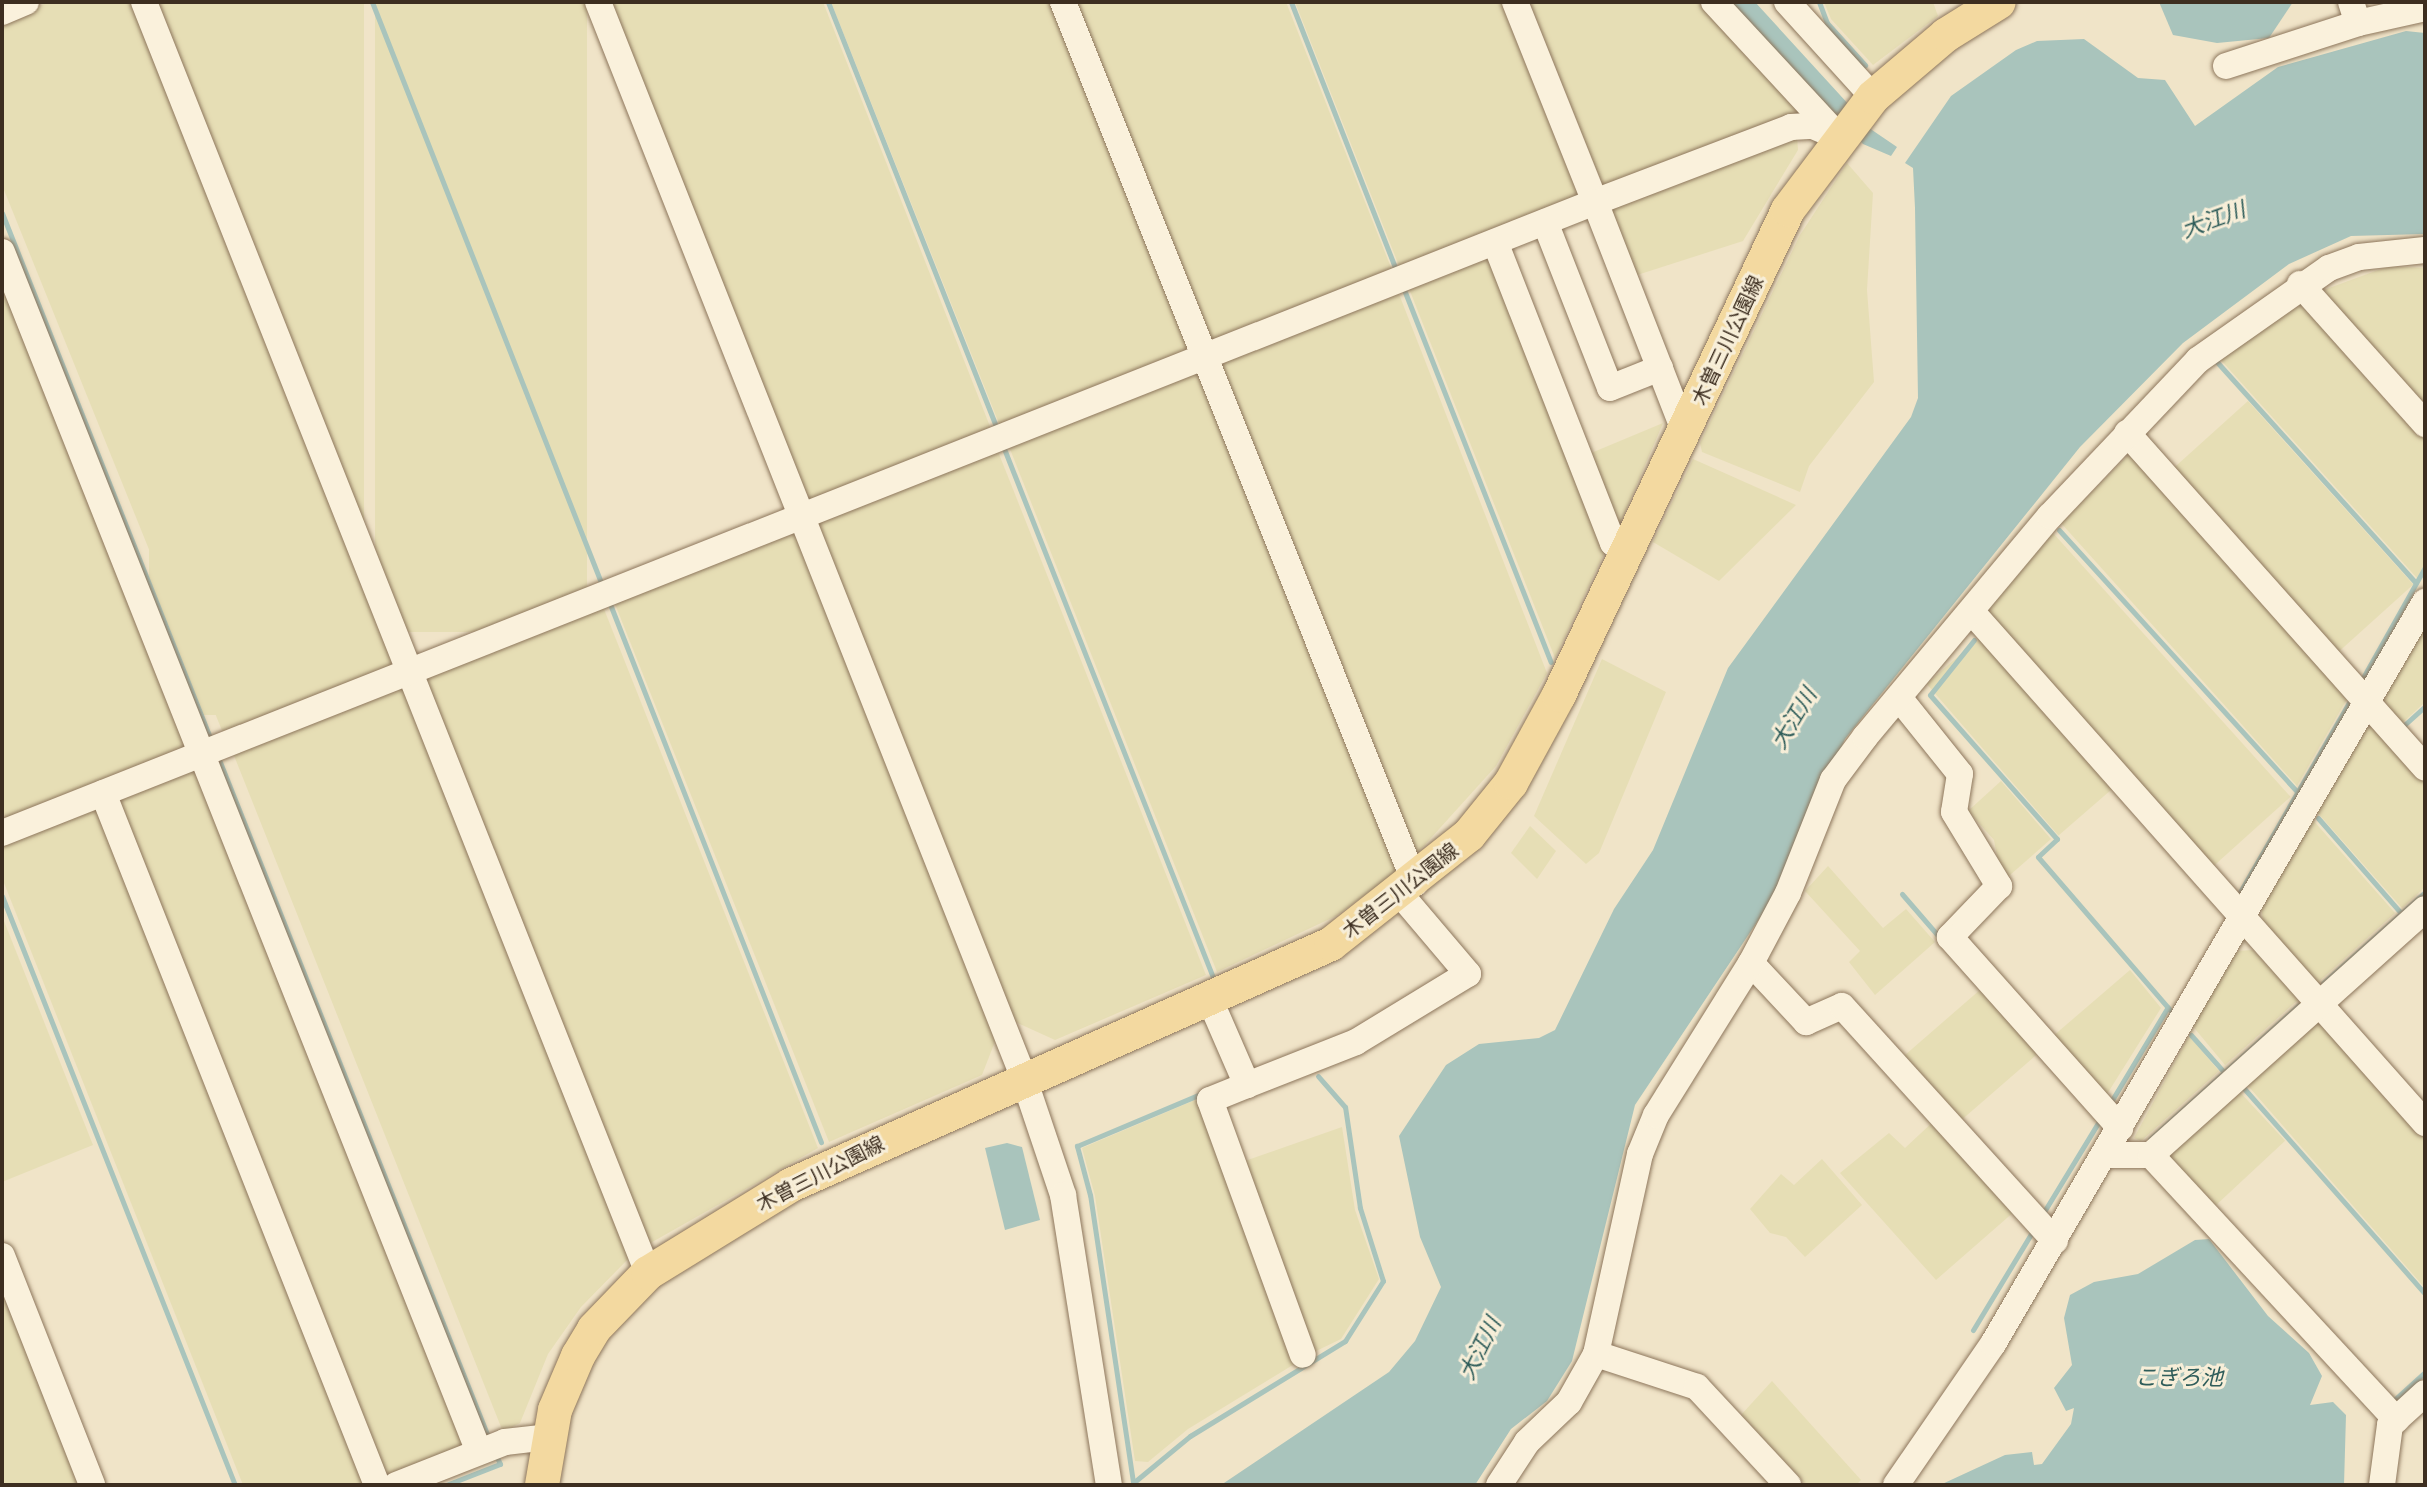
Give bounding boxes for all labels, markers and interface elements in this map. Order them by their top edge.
water label: 大江川 [2177,195,2249,243]
street label: 木曽三川公園線 [1687,271,1767,409]
water label: 大江川 [1765,683,1821,753]
street label: 木曽三川公園線 [1337,837,1463,943]
street label: 木曽三川公園線 [752,1131,888,1215]
water label: 大江川 [1453,1313,1505,1383]
water label: こぎろ池 [2135,1364,2223,1390]

